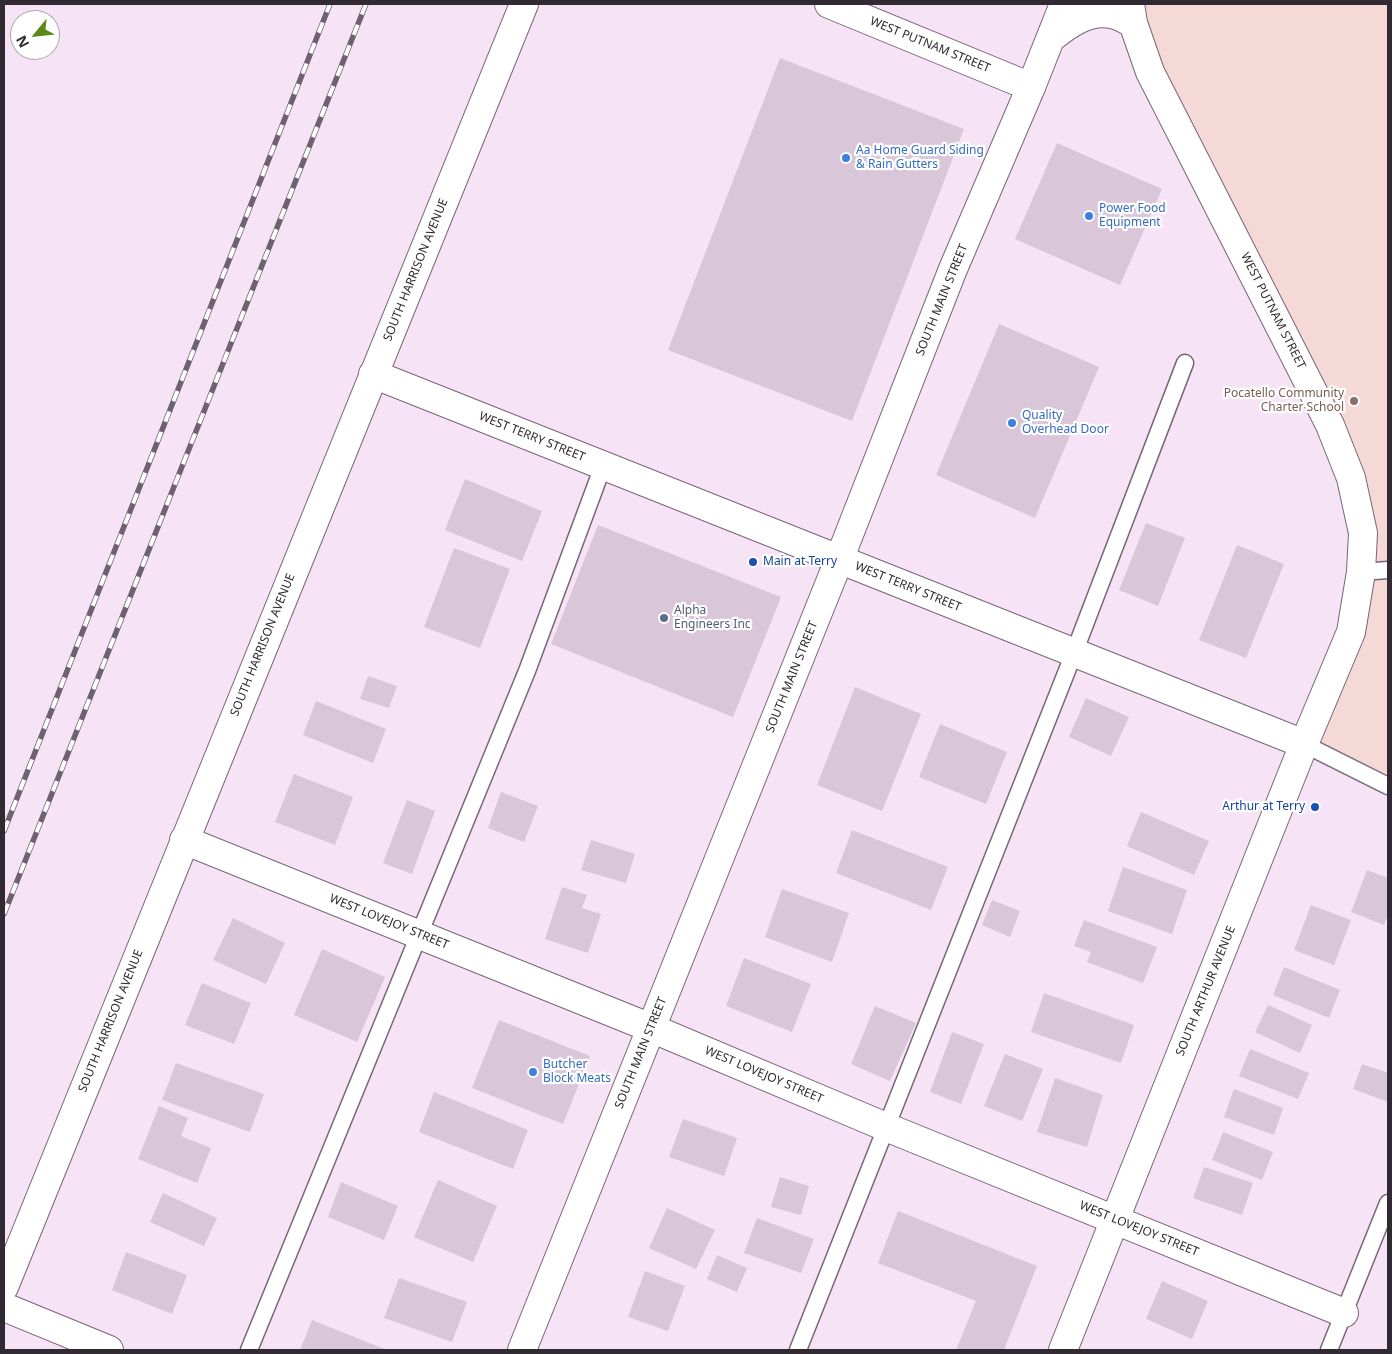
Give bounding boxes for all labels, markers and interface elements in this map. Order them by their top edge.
north arrow [10,10,60,60]
street label: WEST PUTNAM STREET [868,14,992,76]
text: N [11,32,33,51]
place label: Aa Home Guard Siding & Rain Gutters [856,144,984,172]
marker: Aa Home Guard Siding & Rain Gutters [840,152,852,164]
street label: SOUTH HARRISON AVENUE [381,196,451,344]
place label: Power Food Equipment [1099,202,1166,230]
marker: Power Food Equipment [1083,210,1095,222]
street label: SOUTH MAIN STREET [913,242,971,358]
street label: WEST PUTNAM STREET [1237,251,1309,371]
place label: Pocatello Community Charter School [1224,387,1344,415]
marker: Pocatello Community Charter School [1348,395,1360,407]
street label: WEST TERRY STREET [477,409,587,465]
place label: Quality Overhead Door [1022,409,1109,437]
marker: Quality Overhead Door [1006,417,1018,429]
place label: Main at Terry [763,555,837,569]
marker: Main at Terry [747,556,759,568]
street label: WEST TERRY STREET [853,559,963,615]
street label: SOUTH HARRISON AVENUE [228,571,298,719]
place label: Alpha Engineers Inc [674,604,751,632]
marker: Alpha Engineers Inc [658,612,670,624]
street label: SOUTH MAIN STREET [763,619,821,735]
place label: Arthur at Terry [1222,800,1305,814]
marker: Arthur at Terry [1309,801,1321,813]
street label: WEST LOVEJOY STREET [327,891,451,953]
street label: SOUTH ARTHUR AVENUE [1173,924,1239,1058]
street label: SOUTH HARRISON AVENUE [76,947,146,1095]
street label: SOUTH MAIN STREET [612,995,670,1111]
street label: WEST LOVEJOY STREET [703,1044,825,1106]
place label: Butcher Block Meats [543,1058,611,1086]
marker: Butcher Block Meats [527,1066,539,1078]
street label: WEST LOVEJOY STREET [1077,1198,1201,1260]

